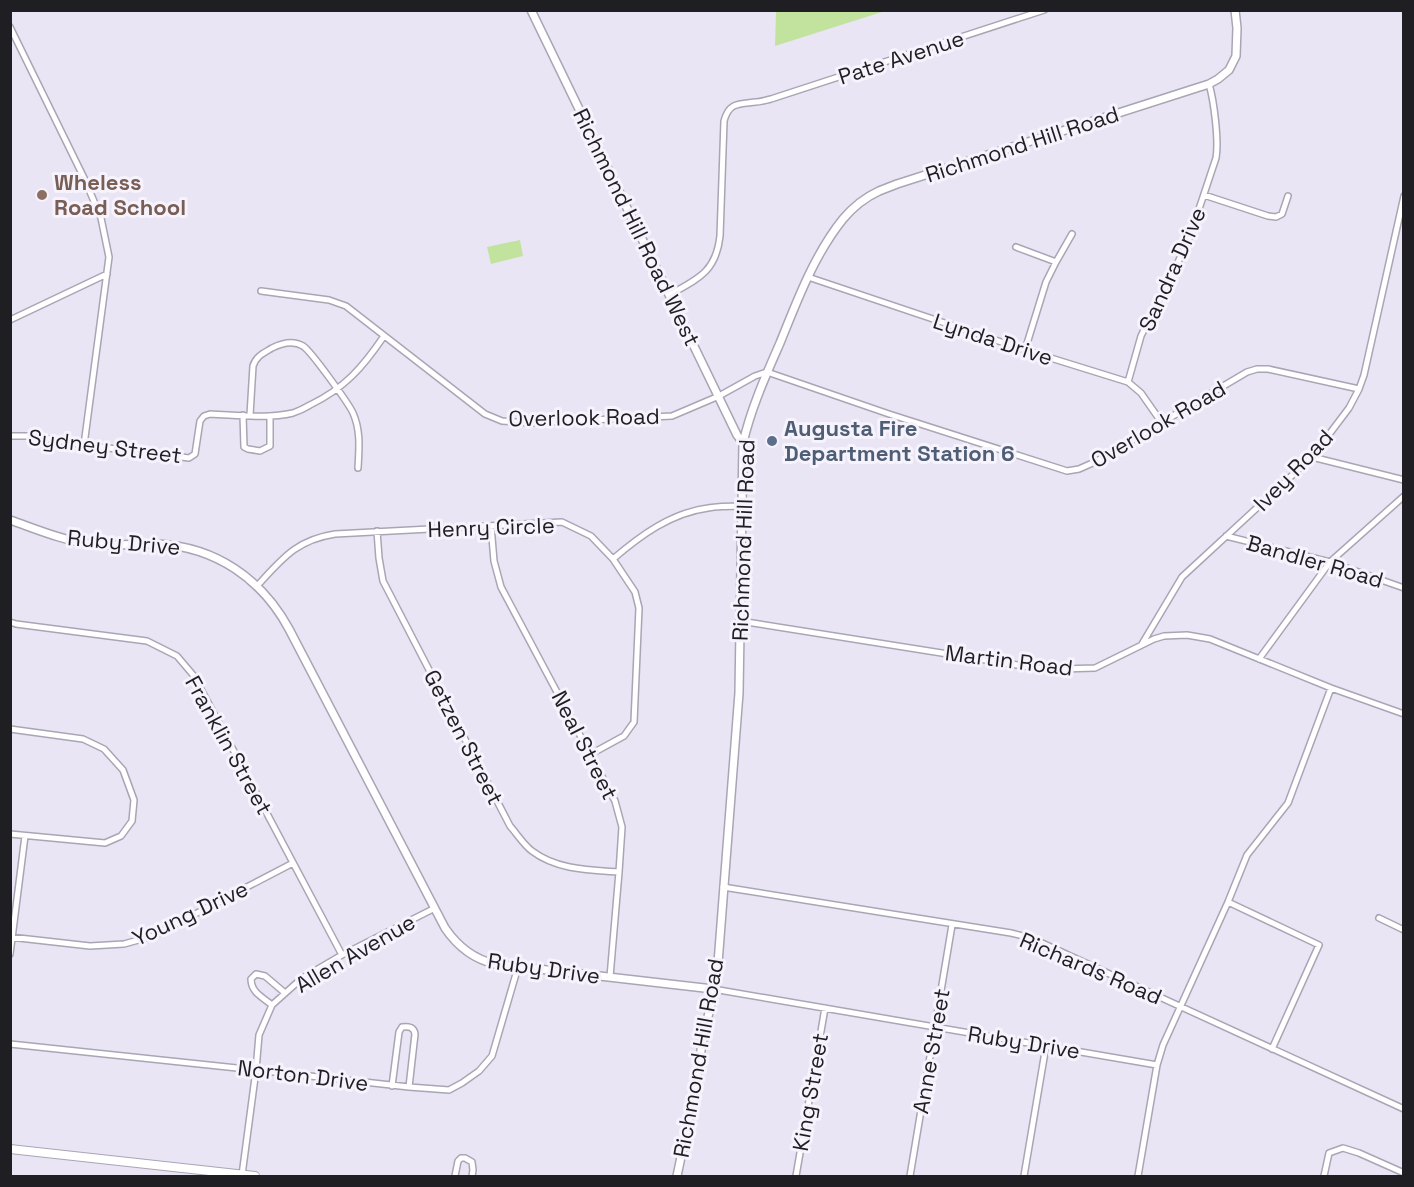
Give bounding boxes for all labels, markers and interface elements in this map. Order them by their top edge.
street label: Pate Avenue [835,23,967,91]
street label: Richmond Hill Road [922,99,1122,189]
street label: Richmond Hill Road West [567,104,707,350]
place label: Wheless Road School [54,168,186,221]
marker: Wheless Road School [35,188,49,202]
street label: Sandra Drive [1132,203,1212,335]
street label: Lynda Drive [930,307,1056,371]
street label: Overlook Road [1085,374,1231,474]
street label: Overlook Road [508,402,660,432]
place label: Augusta Fire Department Station 6 [784,414,1015,467]
street label: Sydney Street [27,423,183,469]
street label: Ivey Road [1247,423,1339,517]
marker: Augusta Fire Department Station 6 [765,434,779,448]
street label: Richmond Hill Road [725,439,761,641]
street label: Henry Circle [427,511,555,543]
street label: Ruby Drive [66,523,182,561]
street label: Bandler Road [1243,528,1387,594]
street label: Martin Road [943,638,1075,682]
street label: Getzen Street [418,665,510,809]
street label: Franklin Street [179,670,279,820]
street label: Neal Street [546,686,624,804]
street label: Young Drive [128,874,252,952]
street label: Allen Avenue [290,907,420,999]
street label: Richards Road [1016,925,1166,1011]
street label: Ruby Drive [486,946,602,990]
street label: Richmond Hill Road [667,956,729,1160]
street label: Anne Street [906,986,956,1116]
street label: Ruby Drive [966,1019,1082,1065]
street label: King Street [786,1031,834,1153]
street label: Norton Drive [236,1053,370,1097]

